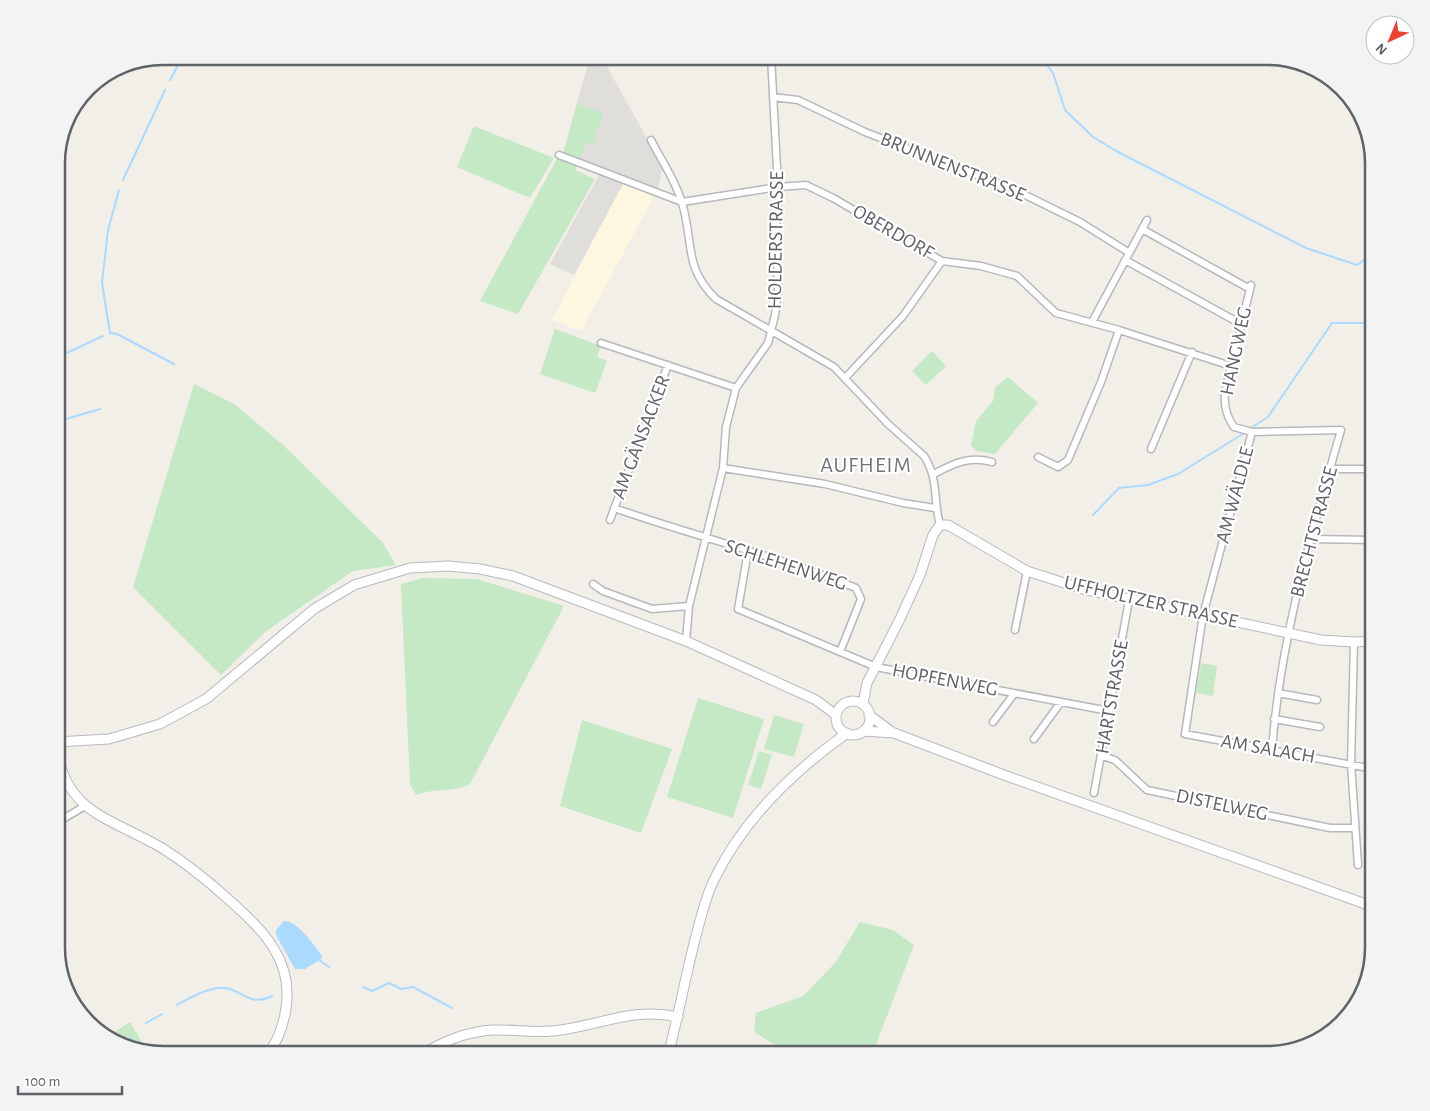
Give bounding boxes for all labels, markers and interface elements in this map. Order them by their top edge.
north arrow [1365,15,1415,65]
text: N [1373,40,1390,57]
street label: BRUNNENSTRASSE [878,129,1029,205]
street label: HOLDERSTRASSE [765,170,787,309]
street label: OBERDORF [849,201,937,263]
street label: HANGWEG [1217,305,1255,397]
street label: AM GÄNSACKER [608,372,674,502]
street label: AM WÄLDLE [1213,444,1258,545]
district label: AUFHEIM [820,454,912,476]
street label: BRECHTSTRASSE [1287,464,1341,600]
street label: SCHLEHENWEG [722,536,850,594]
street label: UFFHOLTZER STRASSE [1062,572,1240,632]
street label: HARTSTRASSE [1092,638,1132,755]
street label: HOPFENWEG [890,660,1000,700]
street label: AM SALACH [1219,731,1317,767]
street label: DISTELWEG [1174,786,1270,824]
scale bar [18,1064,121,1096]
text: 100 m [25,1074,60,1089]

